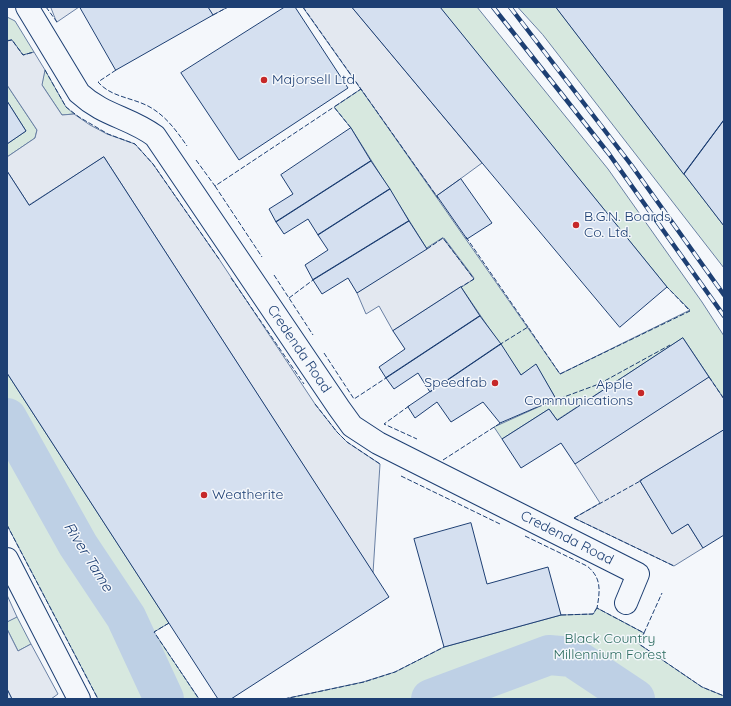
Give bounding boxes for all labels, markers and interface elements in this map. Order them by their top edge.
place label: Majorsell Ltd [272,72,355,88]
marker: Majorsell Ltd [259,75,269,85]
place label: B.G.N. Boards Co. Ltd. [584,209,671,242]
marker: B.G.N. Boards Co. Ltd. [571,220,581,230]
street label: Credenda Road [263,302,335,396]
place label: Speedfab [424,375,487,391]
place label: Apple Communications [524,377,633,410]
marker: Speedfab [490,378,500,388]
marker: Apple Communications [636,388,646,398]
place label: Weatherite [212,487,283,503]
marker: Weatherite [199,490,209,500]
street label: Credenda Road [518,507,616,569]
water label: River Tame [60,519,116,595]
park label: Black Country Millennium Forest [554,631,666,664]

